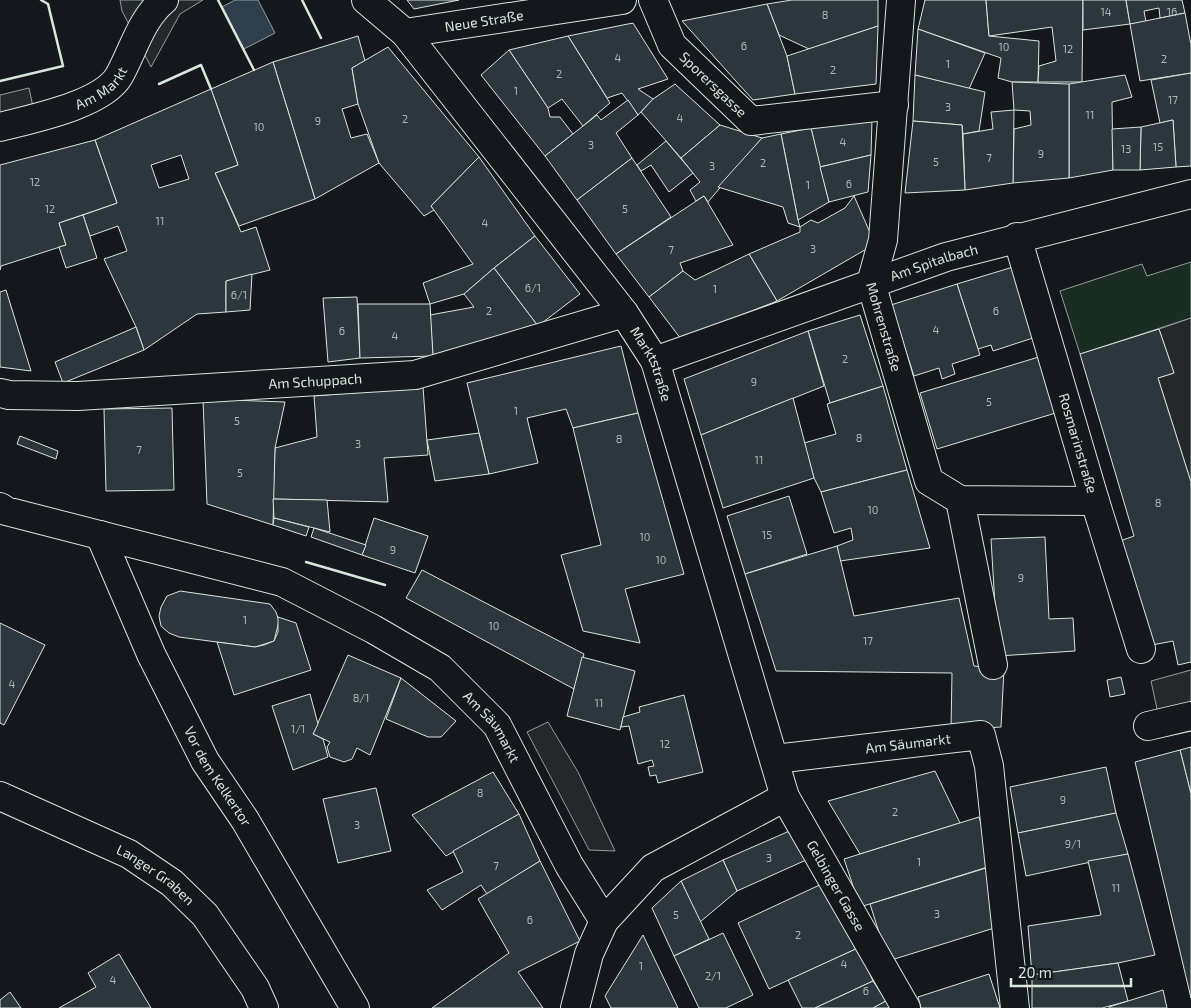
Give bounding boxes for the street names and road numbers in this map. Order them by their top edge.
street label: Neue Straße [443,6,525,35]
street label: Sporersgasse [676,48,751,121]
street label: Am Markt [72,64,130,113]
street label: Am Spitalbach [888,240,980,284]
street label: Mohrenstraße [863,280,905,373]
street label: Marktstraße [627,323,676,403]
street label: Am Schuppach [268,369,363,392]
street label: Rosmarinstraße [1056,391,1101,495]
street label: Am Säumarkt [460,687,524,765]
street label: Vor dem Kelkertor [181,724,256,829]
street label: Am Säumarkt [864,730,952,756]
street label: Gelbinger Gasse [804,837,869,934]
street label: Langer Graben [114,841,198,908]

